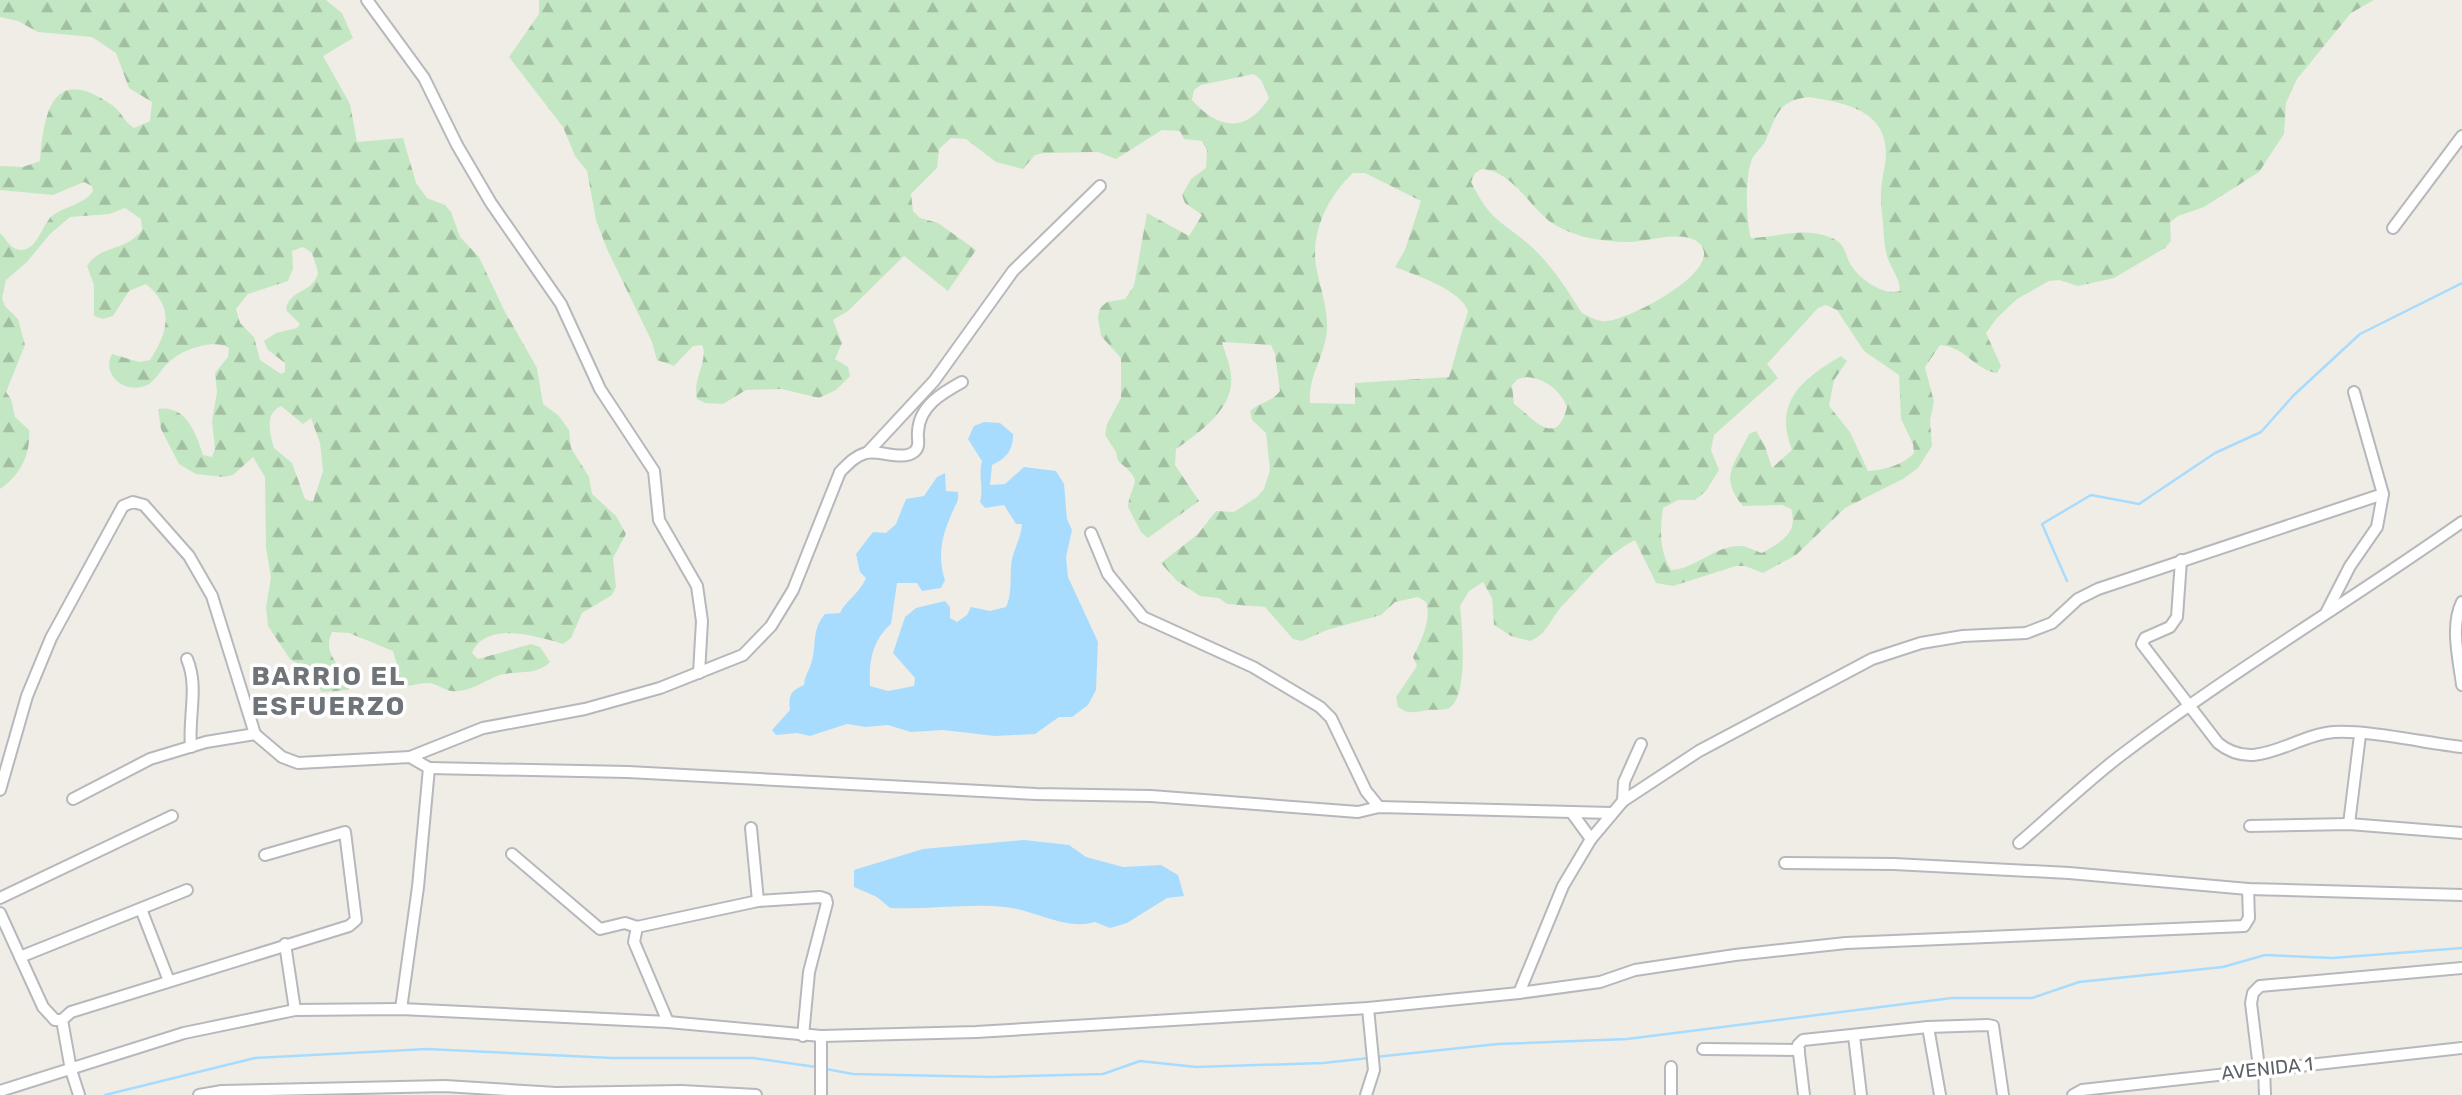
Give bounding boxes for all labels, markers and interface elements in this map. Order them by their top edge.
district label: BARRIO EL ESFUERZO [251,661,407,722]
street label: AVENIDA 1 [2220,1052,2314,1085]

